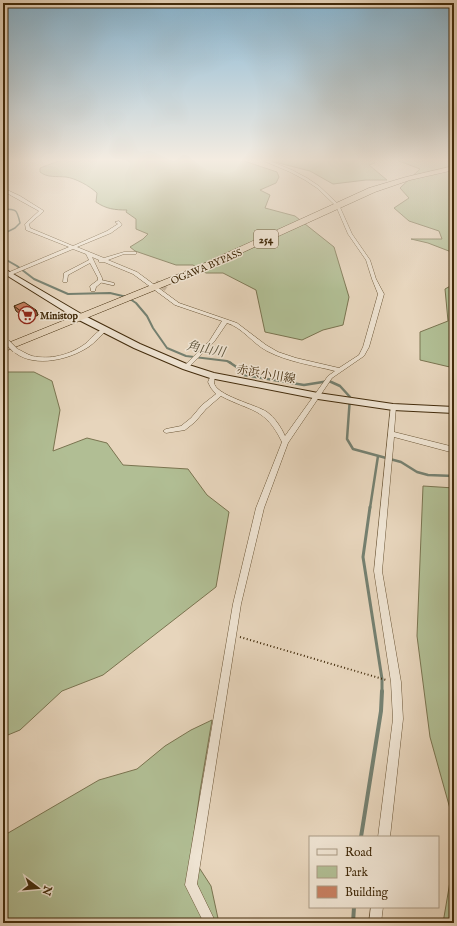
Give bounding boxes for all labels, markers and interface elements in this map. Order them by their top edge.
road number: 254 [254,230,278,248]
street label: OGAWA BYPASS [169,246,244,288]
supermarket icon: Ministop [17,305,37,325]
place label: Ministop [40,310,78,323]
water label: 角山川 [185,337,228,362]
street label: 赤浜小川線 [235,362,297,387]
legend [309,836,439,908]
text: Road [345,845,373,860]
text: Park [345,865,368,880]
north arrow [18,868,58,908]
text: N [38,883,55,897]
text: Building [345,885,389,900]

